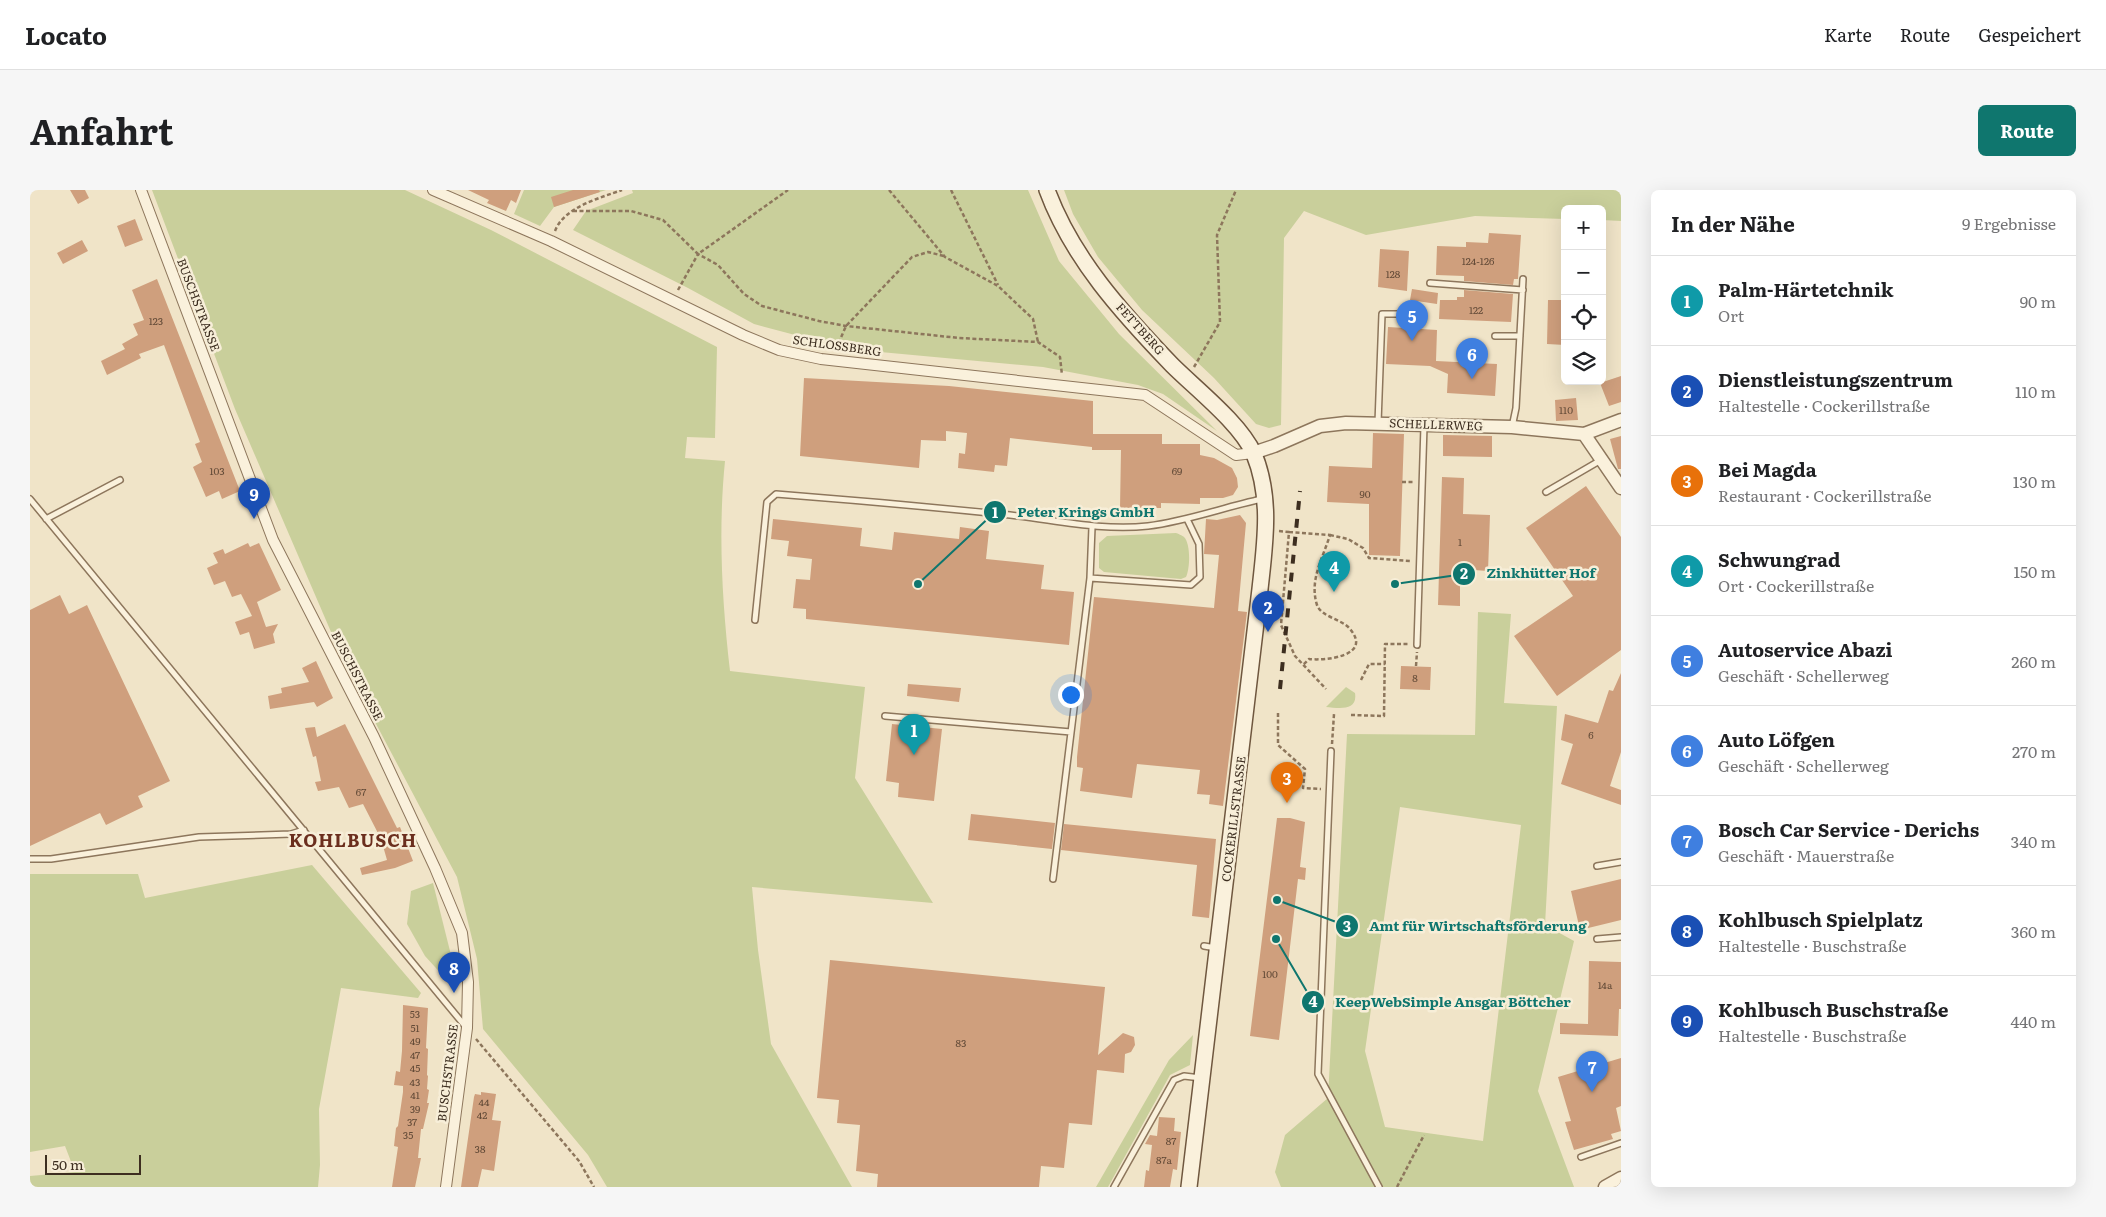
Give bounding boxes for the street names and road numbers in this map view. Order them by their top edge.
street label: BUSCHSTRASSE [173,256,225,354]
street label: FETTBERG [1112,298,1169,359]
street label: SCHLOSSBERG [792,330,883,360]
street label: SCHELLERWEG [1389,413,1483,435]
street label: BUSCHSTRASSE [328,628,388,724]
street label: COCKERILLSTRASSE [1216,755,1250,883]
street label: BUSCHSTRASSE [432,1023,462,1123]

